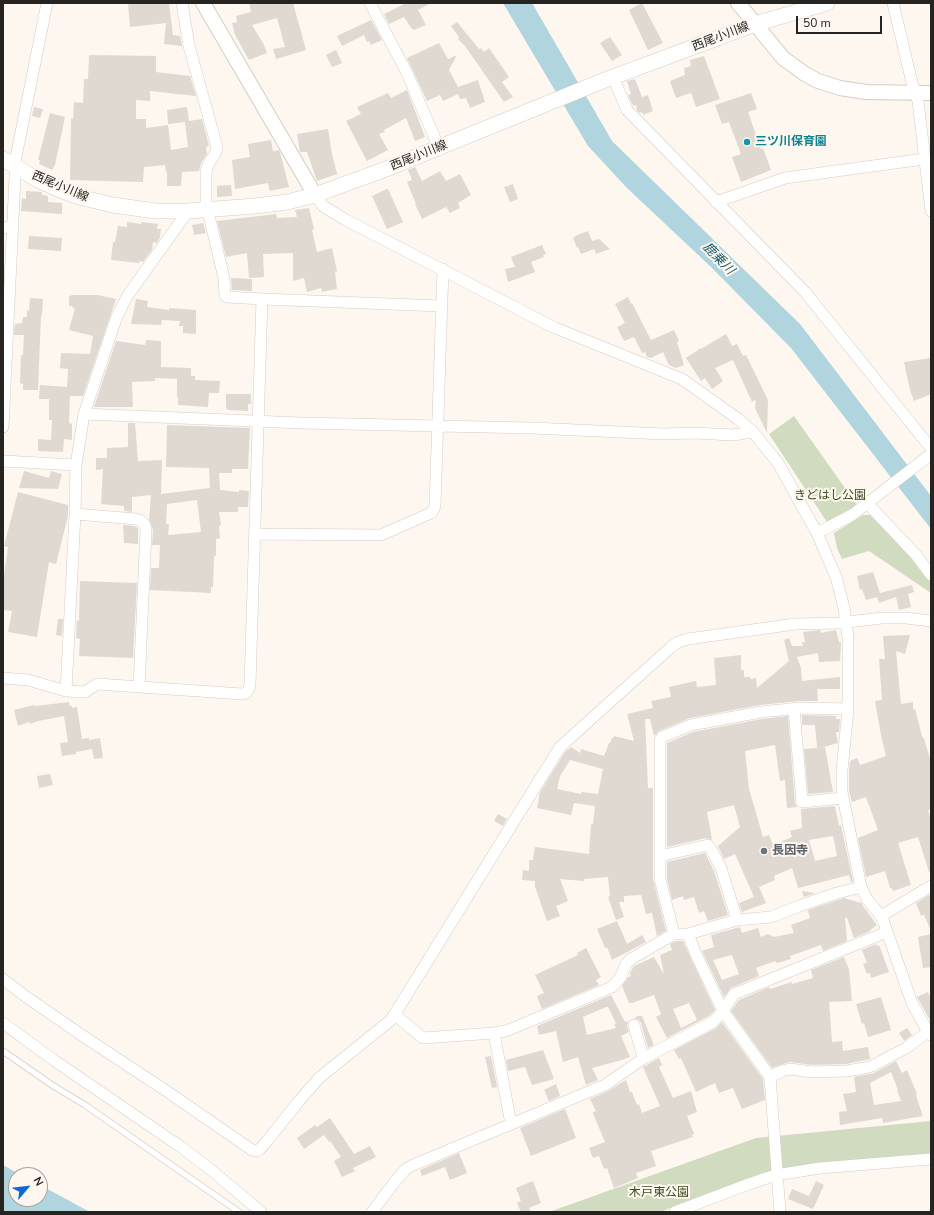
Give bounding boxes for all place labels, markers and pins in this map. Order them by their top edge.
place label: 三ツ川保育園 [755,135,827,149]
marker: 三ツ川保育園 [742,137,752,147]
place label: 長因寺 [772,844,808,858]
marker: 長因寺 [759,846,769,856]

